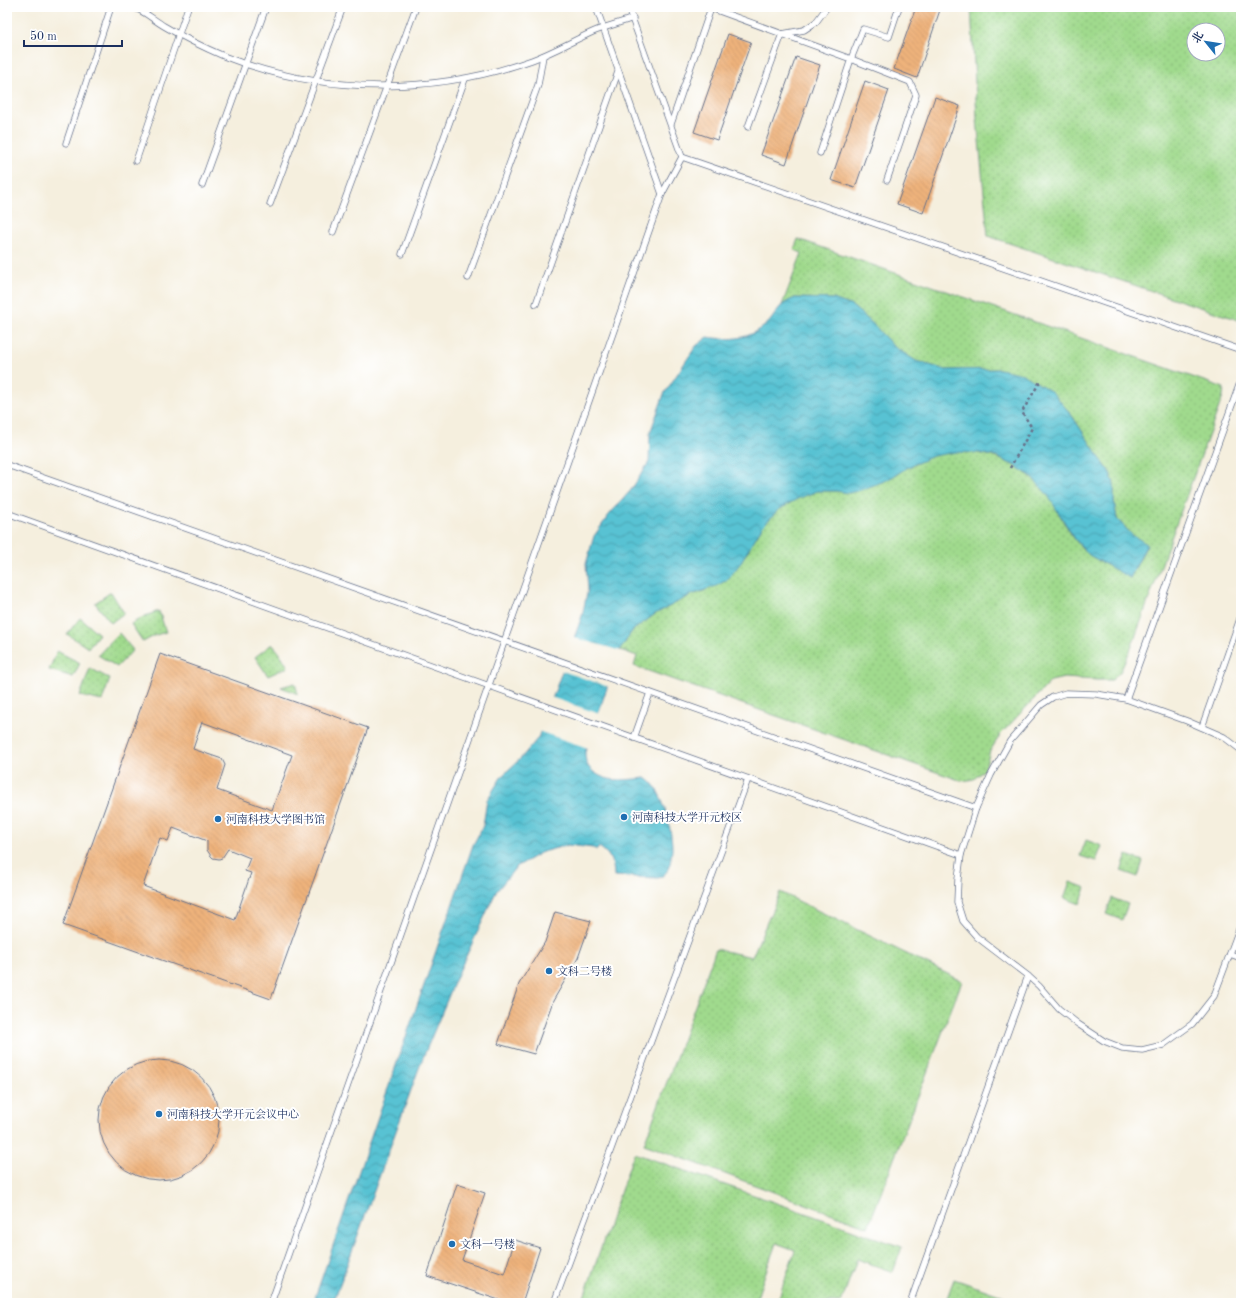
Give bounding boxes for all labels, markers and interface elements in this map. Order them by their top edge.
scale bar [24,22,122,48]
north arrow [1186,22,1226,62]
text: 50 m [30,30,57,43]
text: 北 [1190,30,1206,45]
place label: 河南科技大学开元校区 [632,811,742,824]
marker: 河南科技大学开元校区 [619,812,629,822]
place label: 河南科技大学图书馆 [226,813,325,826]
marker: 河南科技大学图书馆 [213,814,223,824]
place label: 文科二号楼 [557,965,612,978]
marker: 文科二号楼 [544,966,554,976]
place label: 河南科技大学开元会议中心 [167,1108,299,1121]
marker: 河南科技大学开元会议中心 [154,1109,164,1119]
place label: 文科一号楼 [460,1238,515,1251]
marker: 文科一号楼 [447,1239,457,1249]

